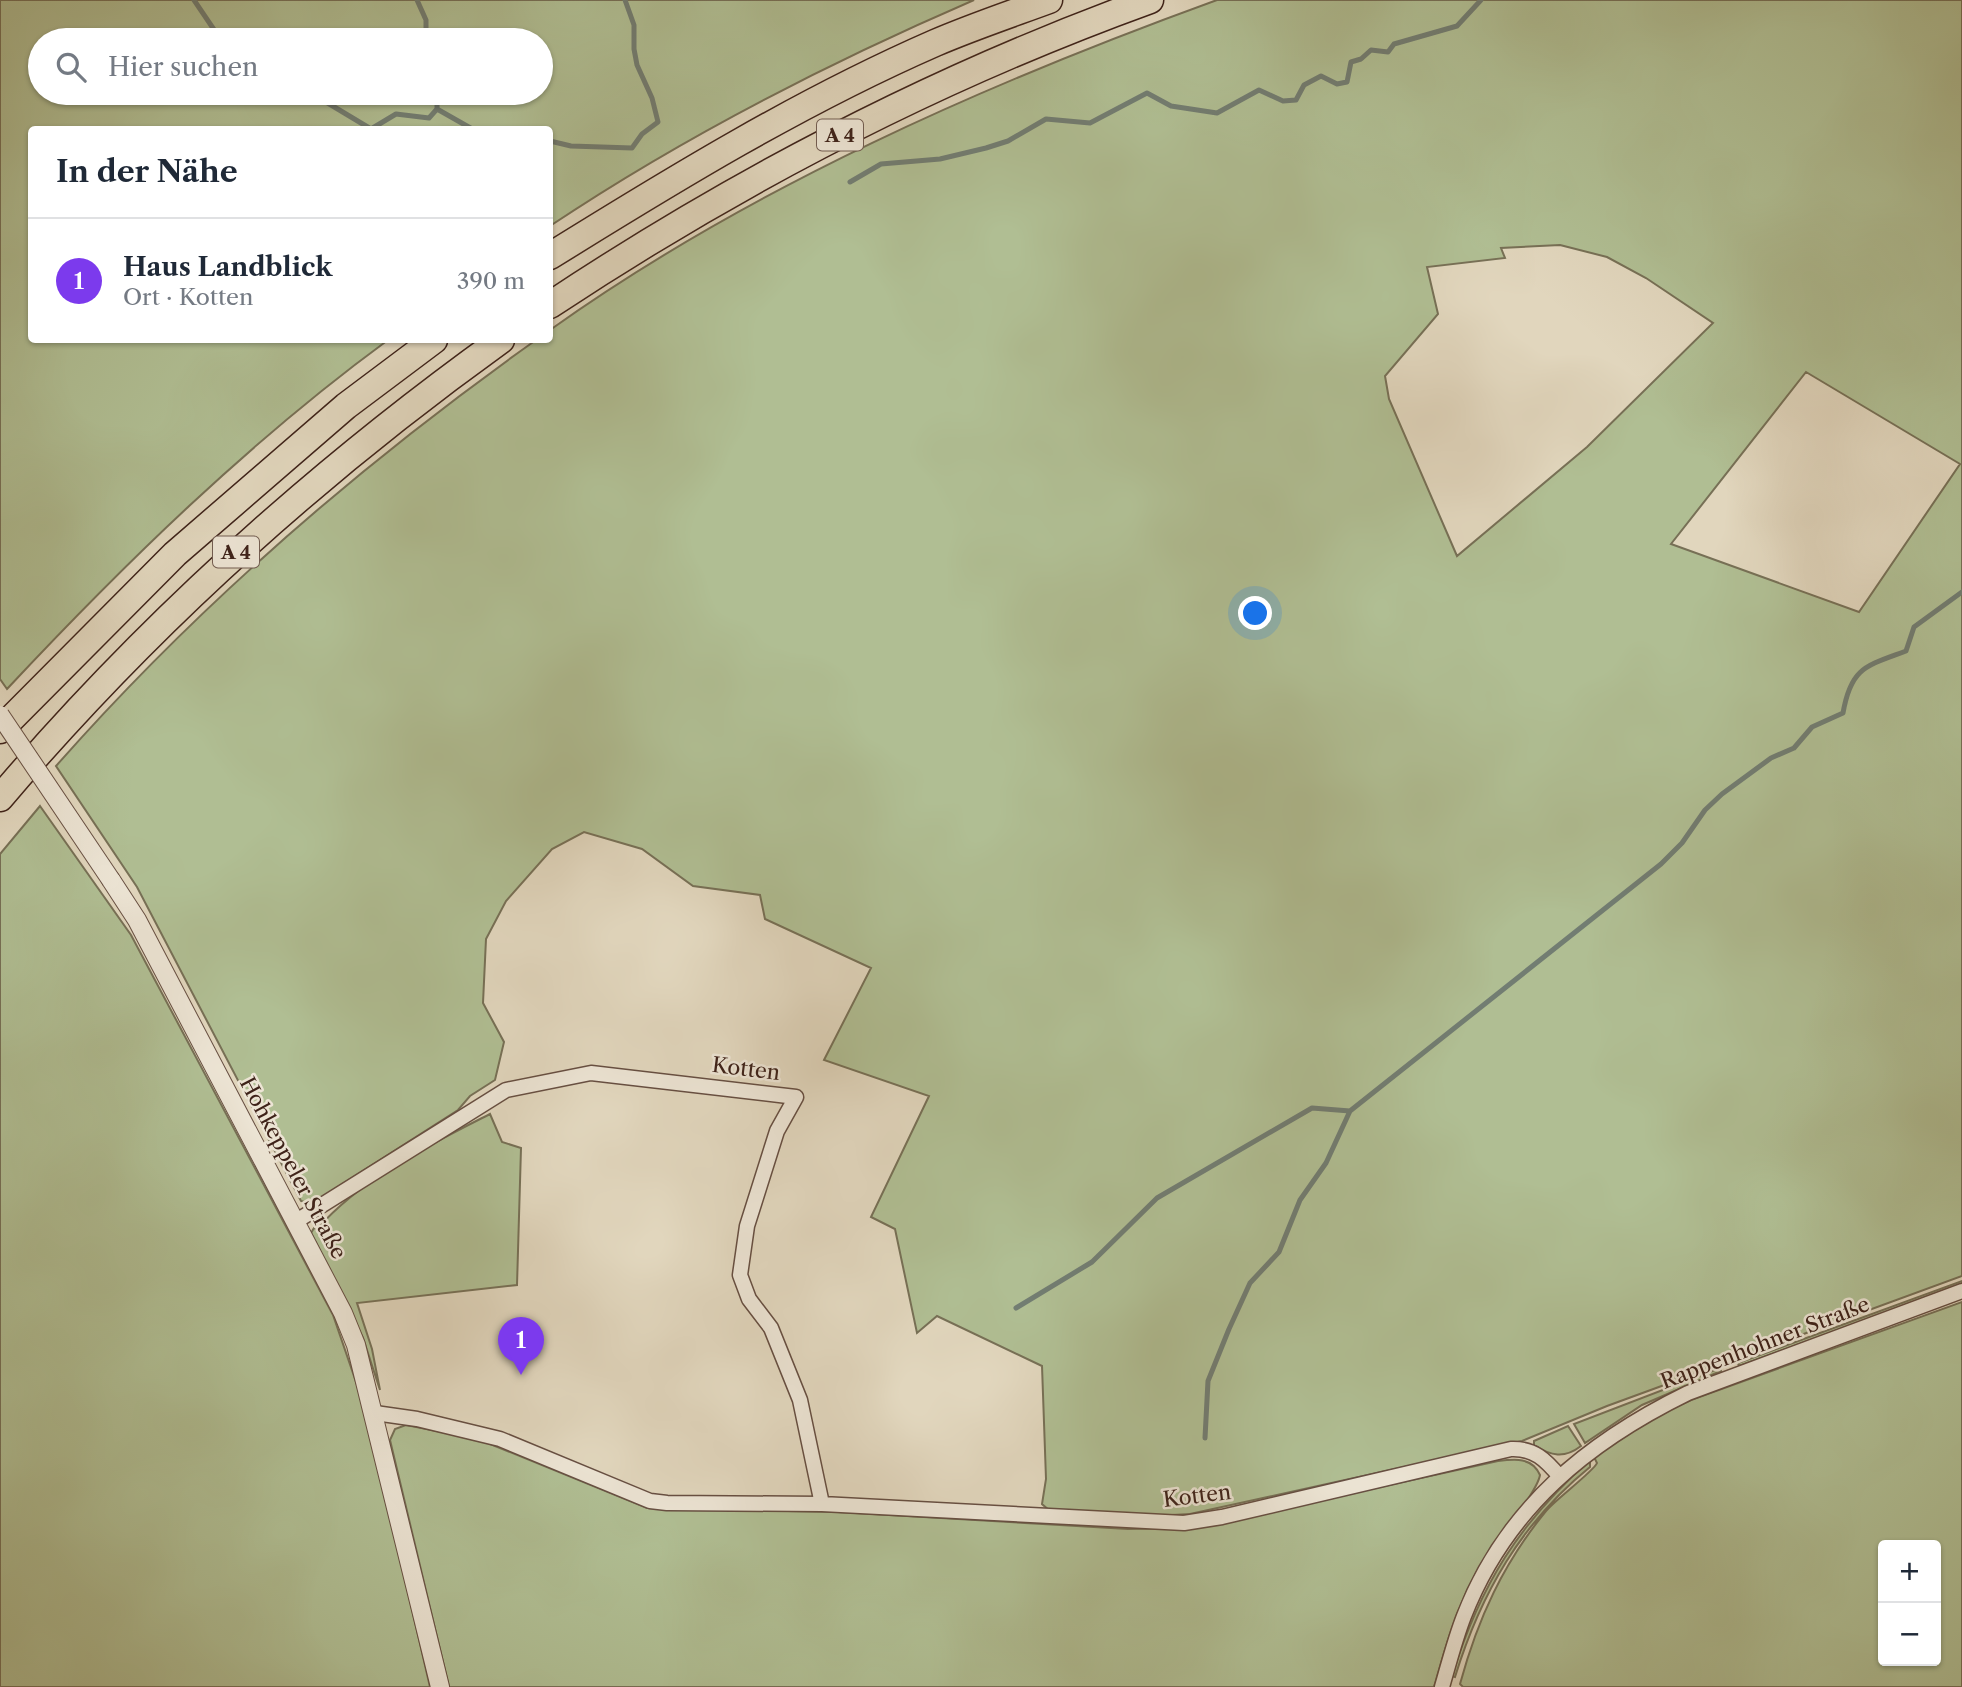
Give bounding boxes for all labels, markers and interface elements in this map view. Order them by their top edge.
search box [28,28,553,105]
icon: search [52,48,90,86]
text: Hier suchen [108,51,258,83]
road number: A 4 [817,119,863,150]
text: In der Nähe [56,153,238,190]
text: Haus Landblick [123,251,332,283]
text: 1 [74,267,84,295]
text: 390 m [457,267,525,295]
text: Ort · Kotten [123,283,253,311]
road number: A 4 [213,537,259,568]
your location [1238,596,1272,630]
street label: Kotten [711,1052,781,1085]
street label: Hohkeppeler Straße [235,1073,352,1263]
street label: Rappenhohner Straße [1657,1291,1873,1394]
pin: 1 [498,1317,544,1375]
street label: Kotten [1162,1479,1232,1512]
map controls [1878,1540,1941,1666]
button: + [1878,1540,1941,1603]
button: − [1878,1603,1941,1666]

